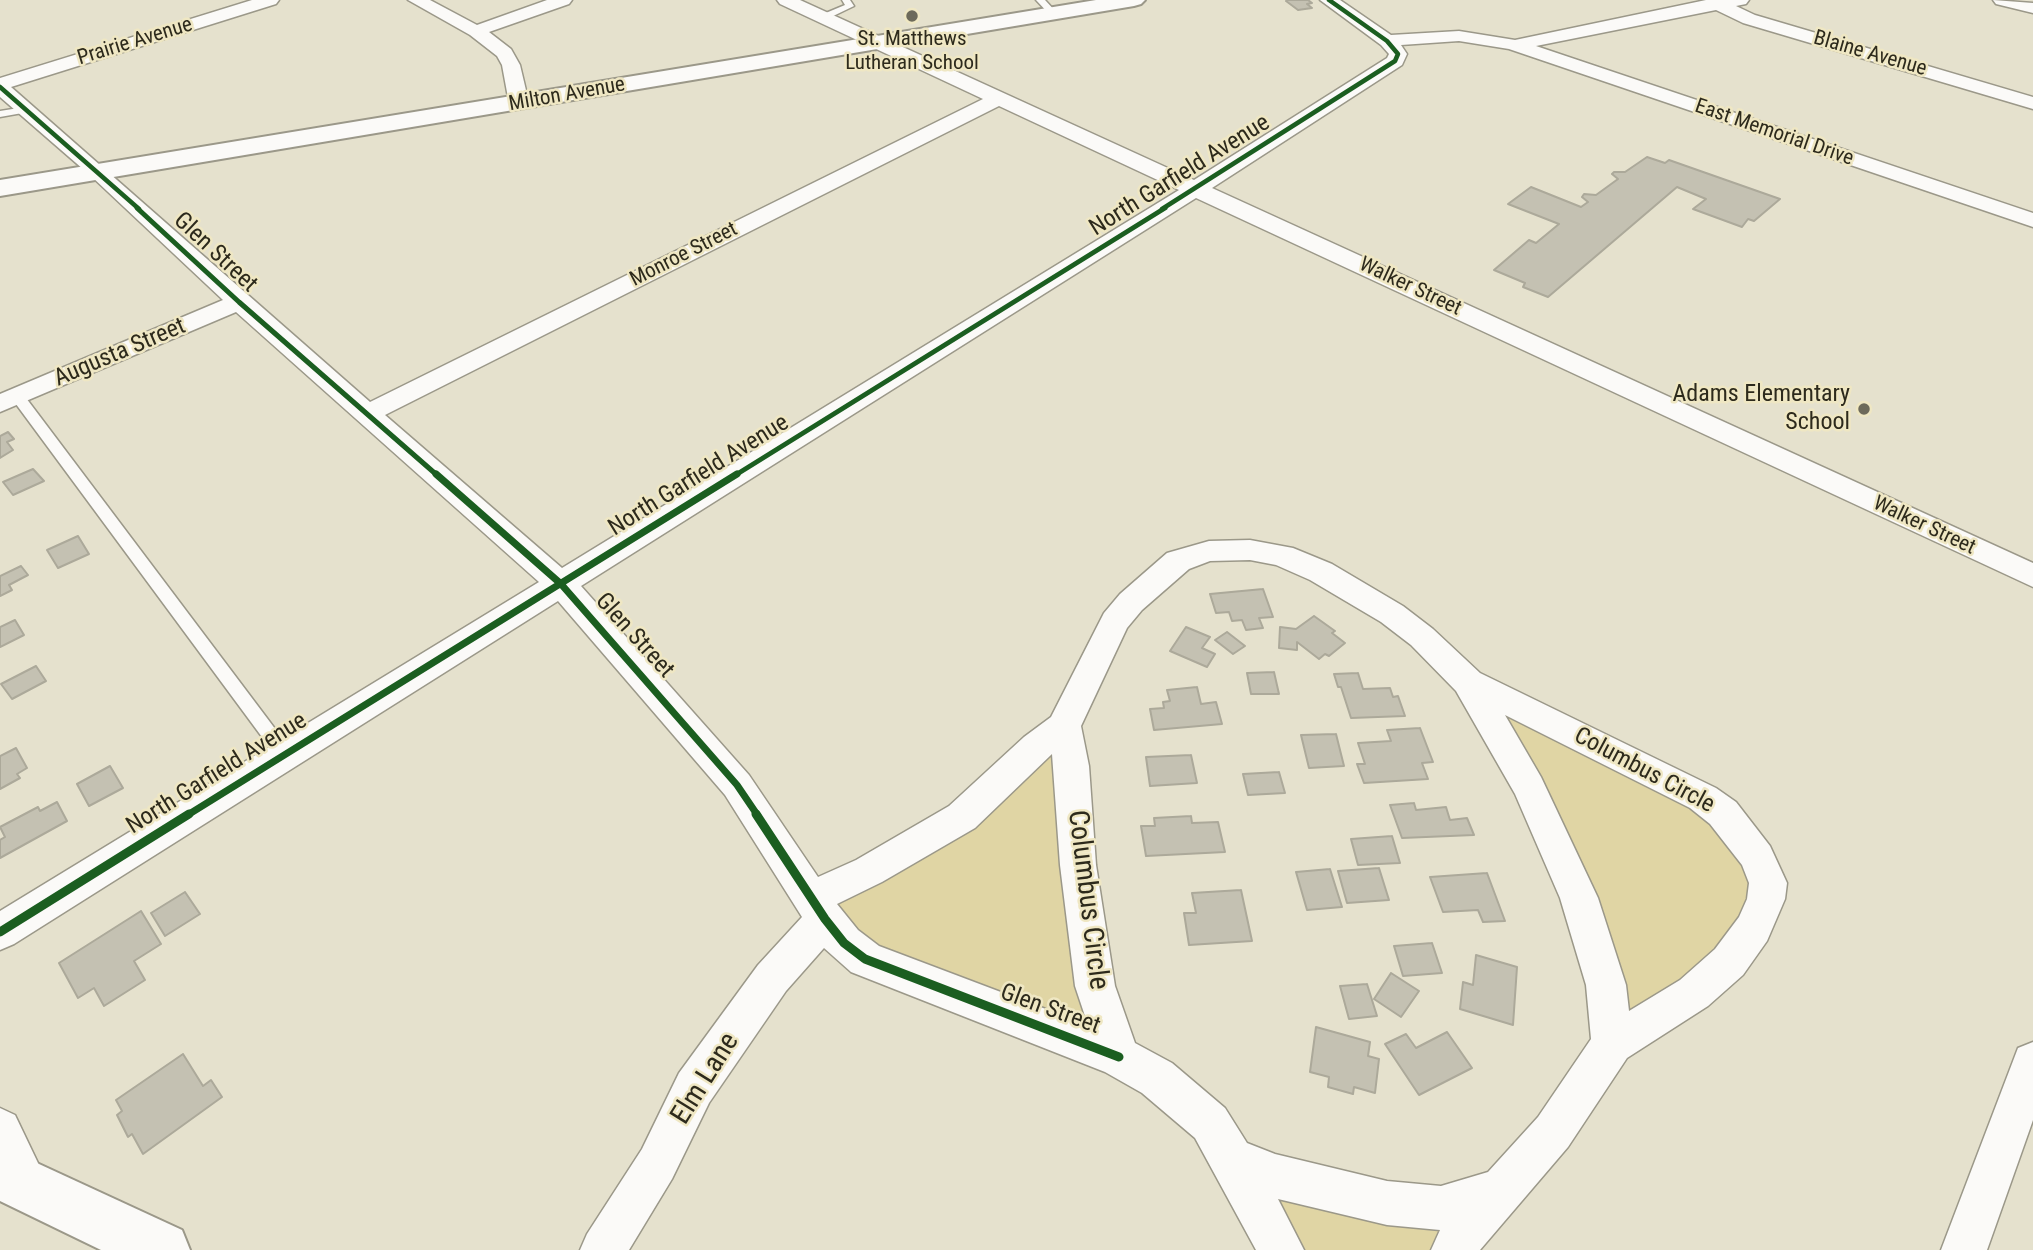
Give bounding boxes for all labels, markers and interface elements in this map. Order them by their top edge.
marker: St. Matthews Lutheran School [904,8,920,24]
street label: Prairie Avenue [74,13,196,71]
street label: Blaine Avenue [1811,26,1929,82]
place label: St. Matthews Lutheran School [845,27,979,77]
street label: Milton Avenue [507,72,627,118]
street label: East Memorial Drive [1691,94,1857,172]
street label: North Garfield Avenue [1085,109,1275,243]
street label: Glen Street [167,207,263,299]
street label: Monroe Street [626,217,742,293]
street label: Walker Street [1355,252,1465,322]
street label: Augusta Street [50,312,190,394]
place label: Adams Elementary School [1672,381,1850,437]
marker: Adams Elementary School [1856,401,1872,417]
street label: North Garfield Avenue [604,409,794,543]
street label: Walker Street [1869,491,1979,561]
street label: Glen Street [588,588,680,684]
street label: North Garfield Avenue [122,707,312,841]
street label: Columbus Circle [1569,722,1719,820]
street label: Columbus Circle [1059,808,1115,992]
street label: Glen Street [996,979,1104,1041]
street label: Elm Lane [665,1027,747,1131]

